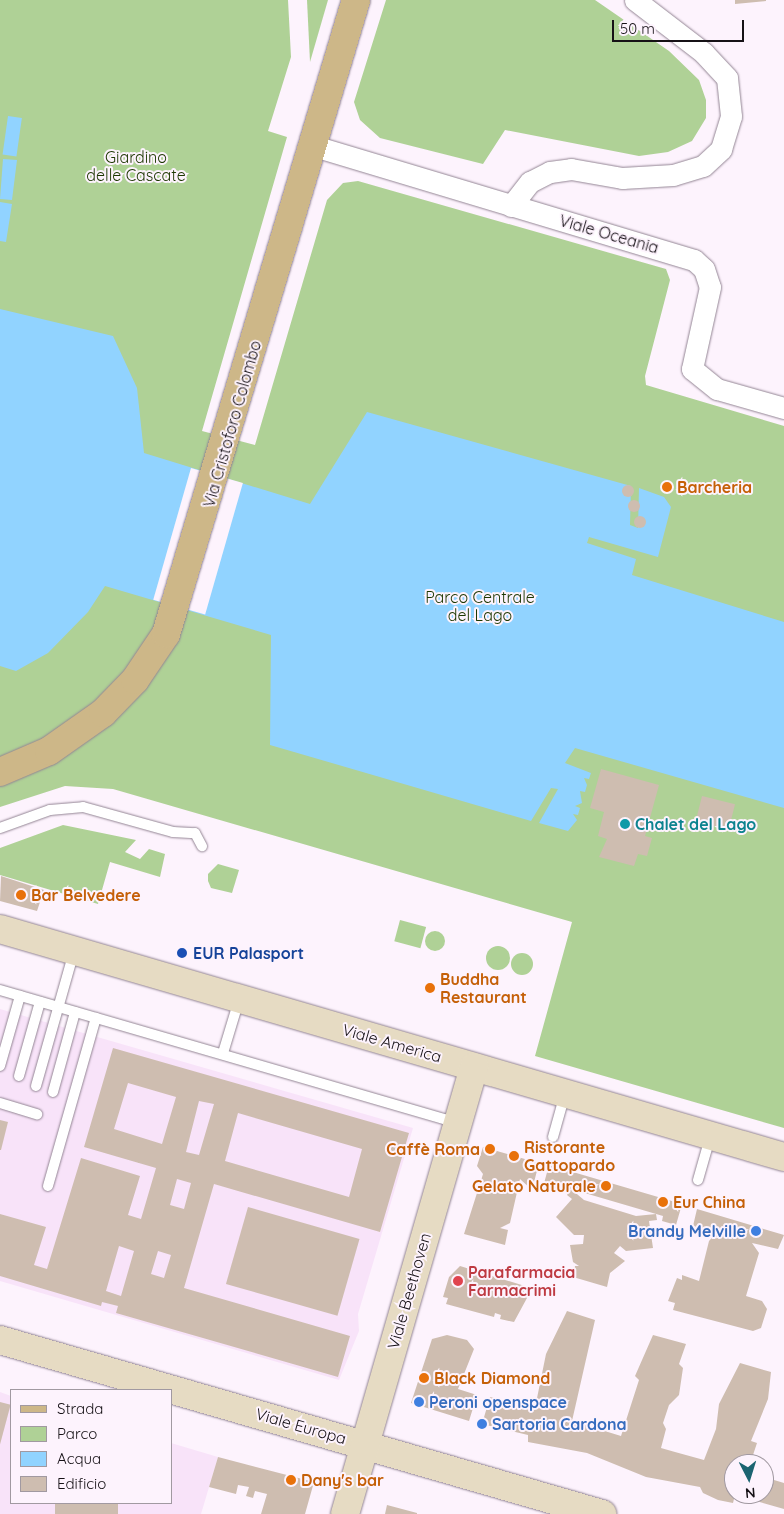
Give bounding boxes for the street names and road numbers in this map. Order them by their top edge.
street label: Viale Oceania [557,211,661,257]
street label: Via Cristoforo Colombo [199,338,265,510]
street label: Viale America [340,1020,444,1066]
street label: Viale Beethoven [383,1231,435,1351]
street label: Viale Europa [253,1404,349,1448]

